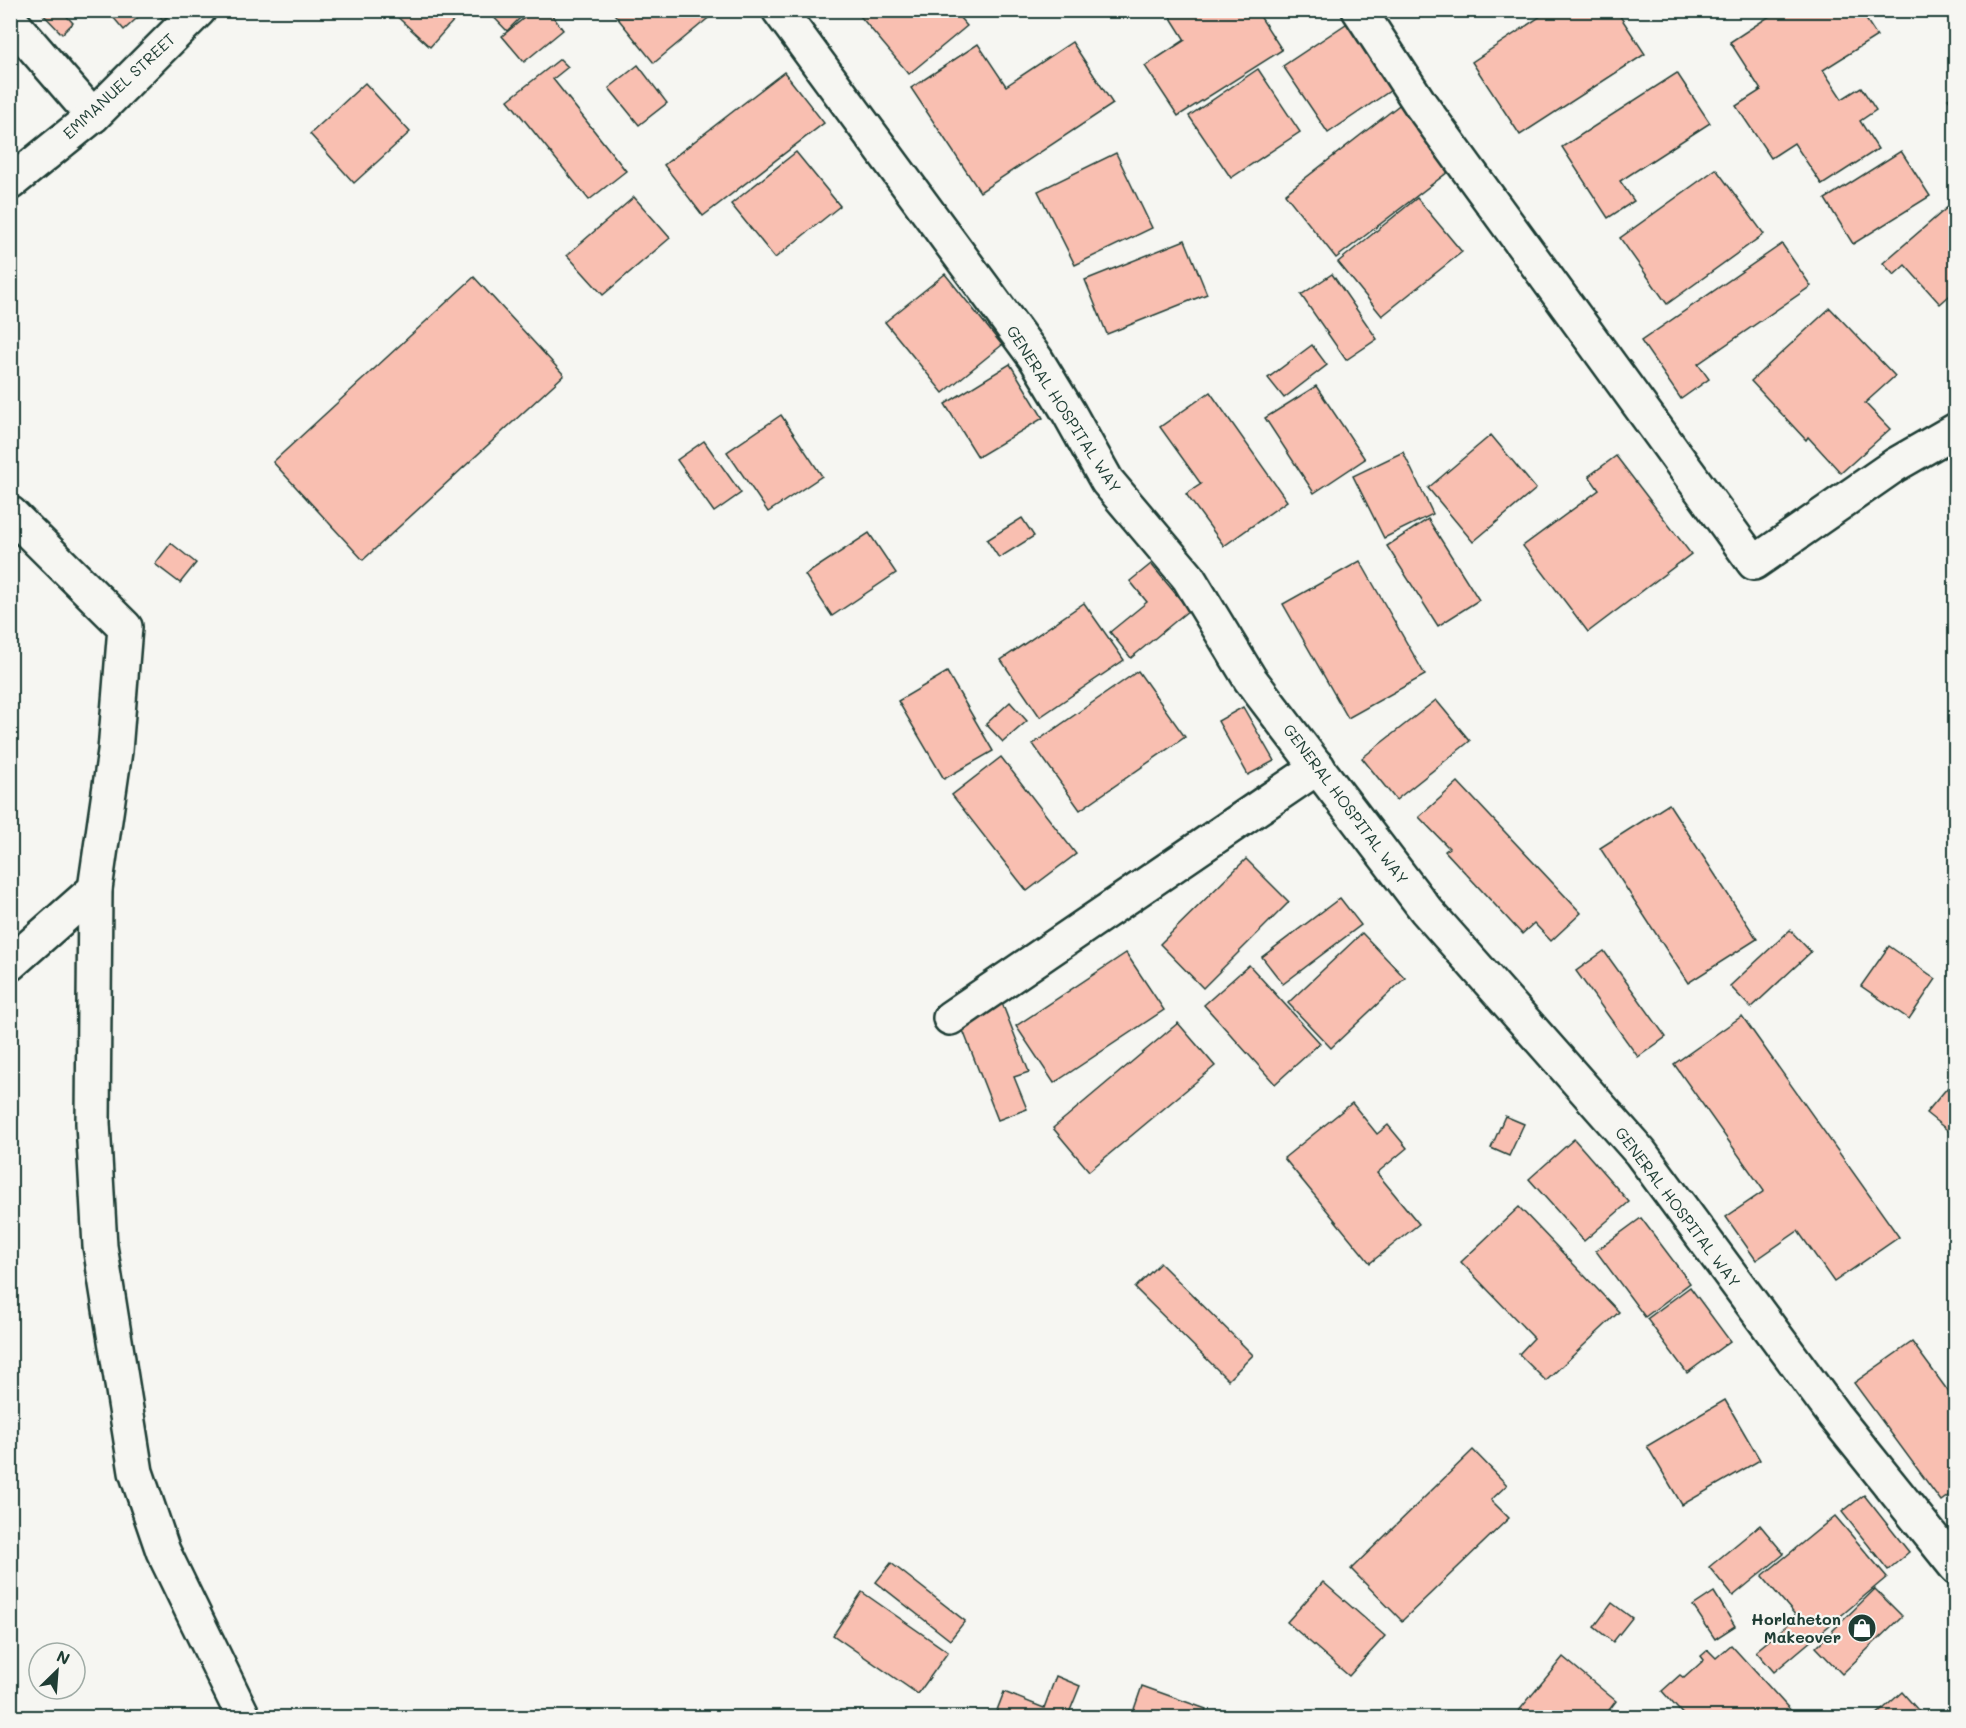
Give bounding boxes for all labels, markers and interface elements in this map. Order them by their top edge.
street label: EMMANUEL STREET [58,28,179,143]
street label: GENERAL HOSPITAL WAY [1002,321,1127,497]
street label: GENERAL HOSPITAL WAY [1279,719,1414,888]
street label: GENERAL HOSPITAL WAY [1611,1122,1746,1291]
place label: Horlaheton Makeover [1751,1608,1841,1647]
shop icon: Horlaheton Makeover [1846,1612,1878,1644]
north arrow [27,1641,87,1701]
text: N [54,1645,73,1669]

